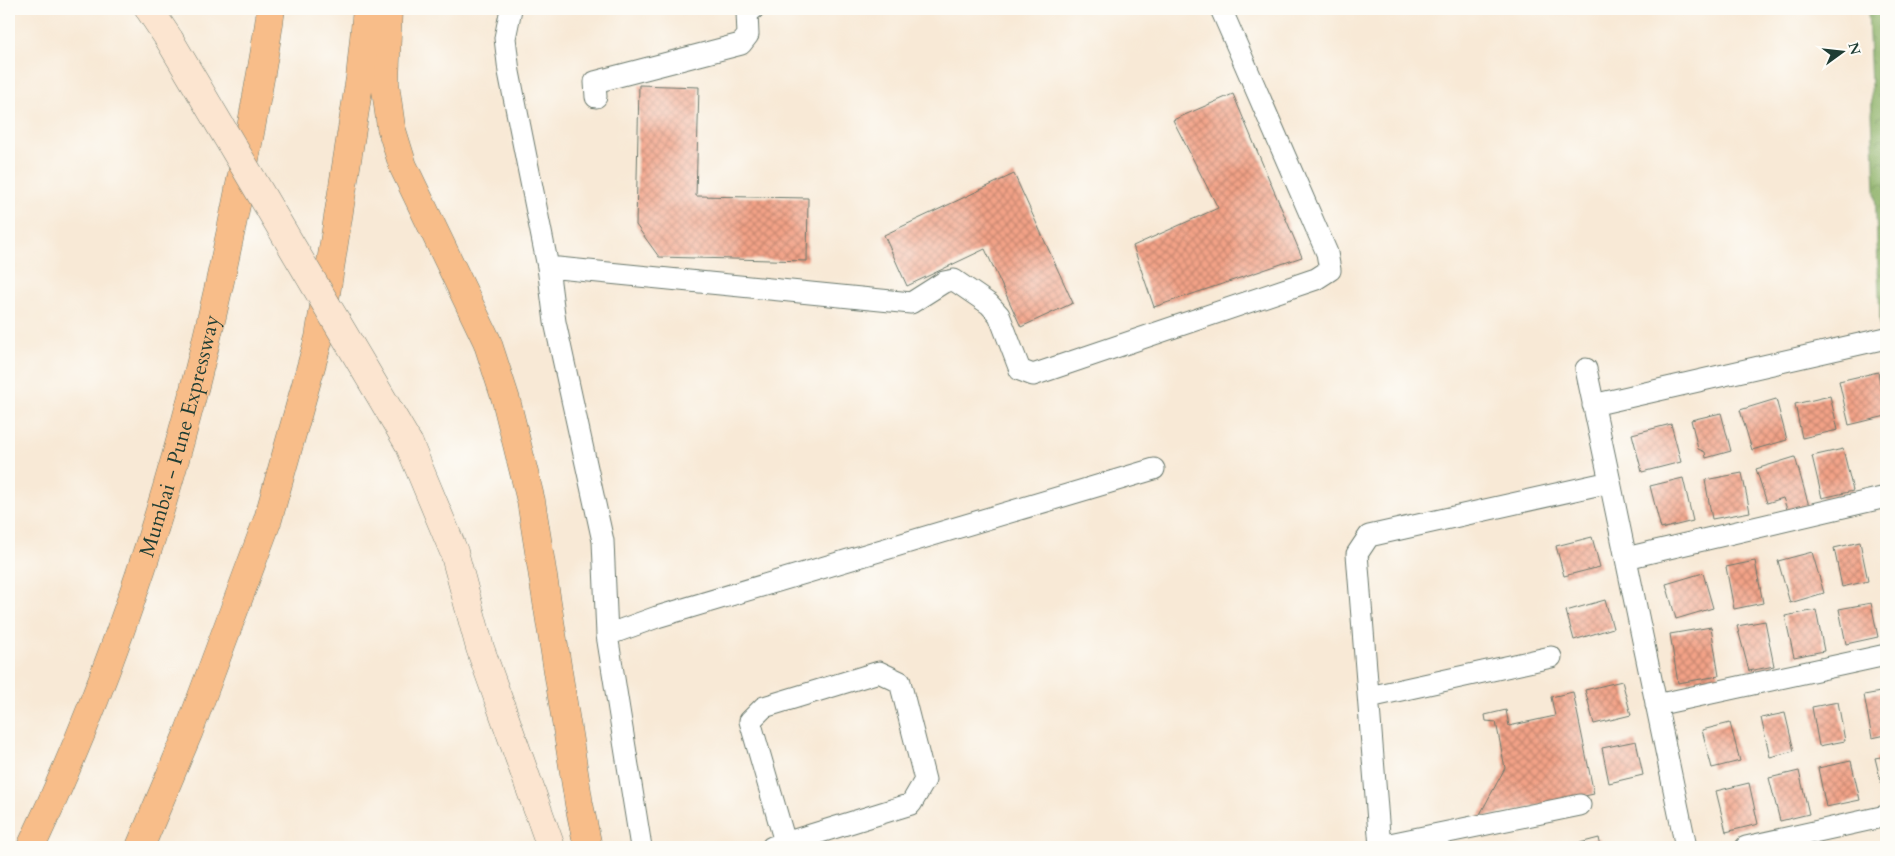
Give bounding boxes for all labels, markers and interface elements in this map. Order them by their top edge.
north arrow [1818,28,1868,78]
text: N [1843,40,1865,57]
street label: Mumbai - Pune Expressway [132,312,227,561]

